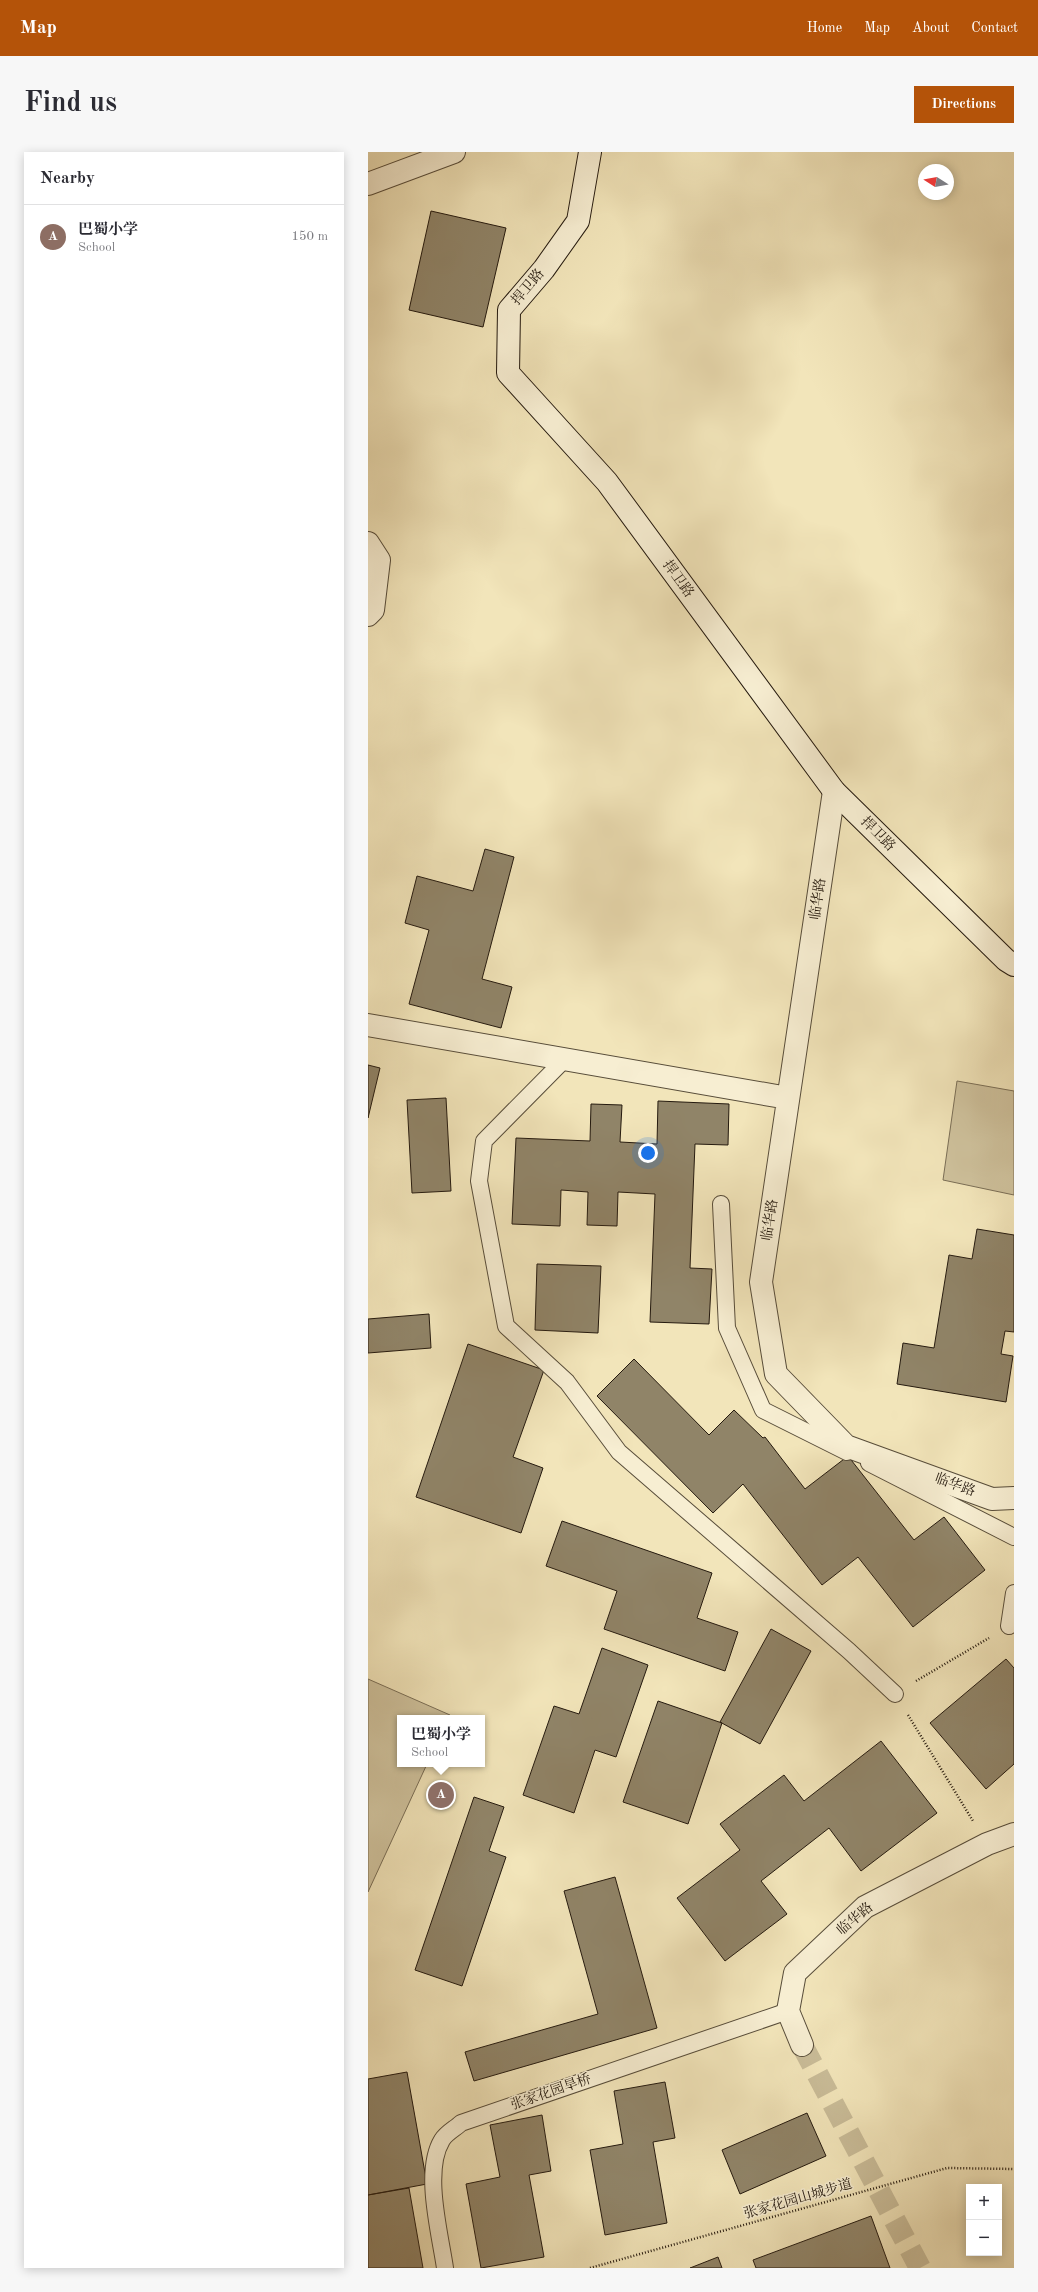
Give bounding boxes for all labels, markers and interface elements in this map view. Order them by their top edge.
text: Map [20,19,57,38]
text: Home [807,21,842,35]
text: Map [864,21,890,35]
text: About [912,21,949,35]
text: Contact [971,21,1018,35]
button: Directions [914,86,1014,123]
text: Find us [24,90,117,118]
north arrow [918,164,954,200]
text: Nearby [40,170,95,187]
text: 巴蜀小学 [78,223,138,238]
text: A [48,230,58,243]
text: 150 m [291,230,328,243]
text: School [78,241,115,254]
street label: 捍卫路 [508,266,547,308]
street label: 捍卫路 [660,557,697,600]
street label: 捍卫路 [858,813,899,854]
street label: 临华路 [807,877,828,921]
your location [638,1143,658,1163]
street label: 临华路 [759,1198,780,1242]
street label: 临华路 [933,1470,977,1499]
popup [397,1715,485,1767]
text: 巴蜀小学 [411,1728,471,1743]
text: School [411,1746,448,1759]
pin: A [428,1780,454,1810]
street label: 临华路 [834,1899,876,1938]
street label: 张家花园旱桥 [509,2071,593,2112]
street label: 张家花园山城步道 [742,2176,854,2221]
map controls [966,2184,1002,2256]
button: + [966,2184,1002,2220]
button: − [966,2220,1002,2256]

